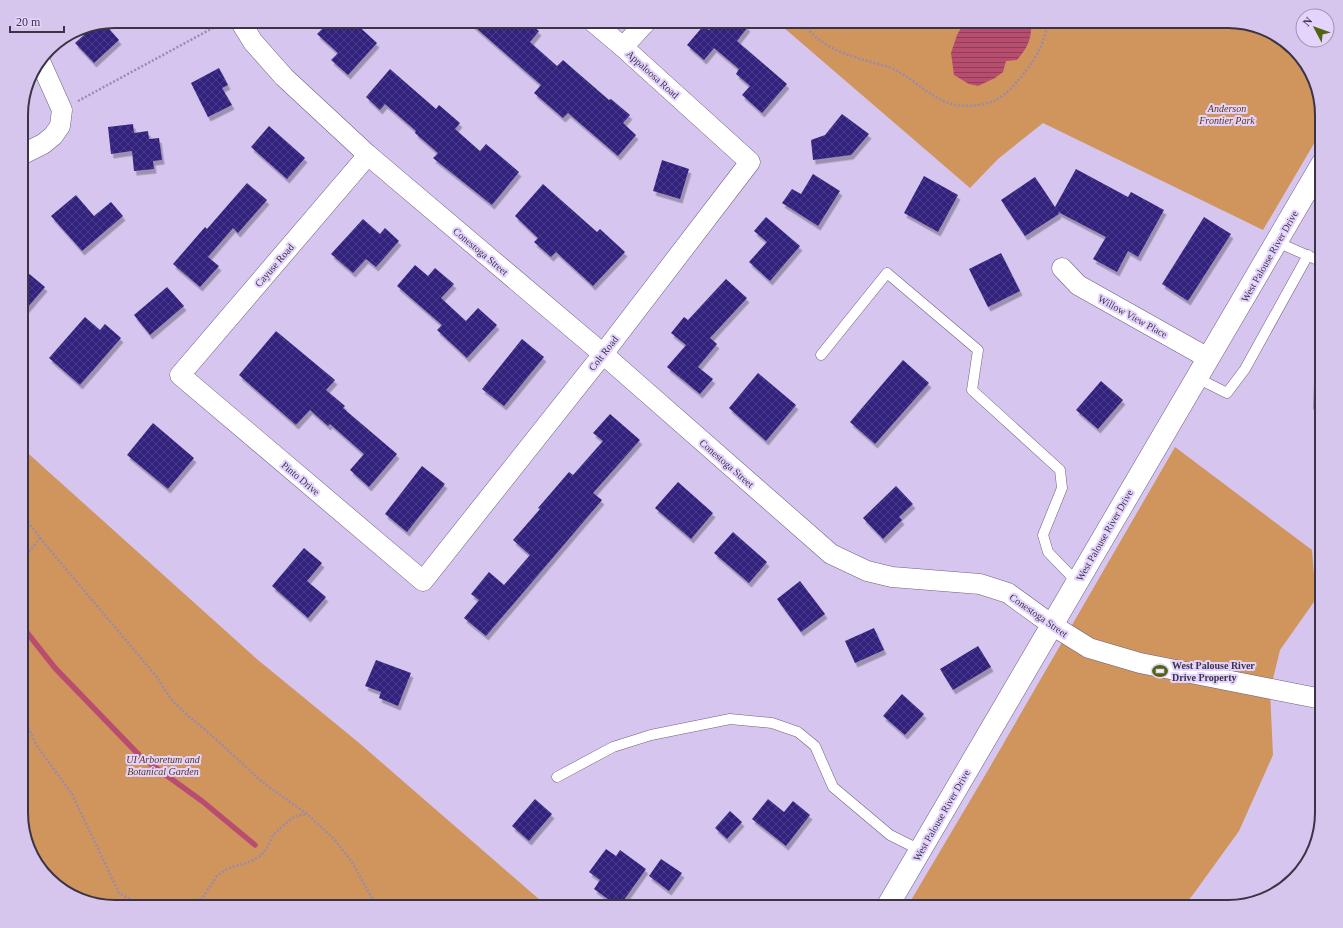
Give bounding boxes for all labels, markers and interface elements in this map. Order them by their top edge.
scale bar [10,8,64,34]
north arrow [1295,8,1335,48]
text: N [1300,14,1315,28]
text: 20 m [16,15,41,29]
street label: Appaloosa Road [624,48,681,101]
park label: Anderson Frontier Park [1198,103,1255,126]
street label: West Palouse River Drive [1239,208,1300,304]
street label: Conestoga Street [451,225,510,278]
street label: Cayuse Road [253,242,296,289]
street label: Willow View Place [1096,293,1170,340]
street label: Colt Road [586,334,620,373]
street label: Conestoga Street [697,437,756,490]
street label: Pinto Drive [279,459,322,498]
street label: West Palouse River Drive [1074,487,1135,583]
street label: Conestoga Street [1008,591,1070,640]
place label: West Palouse River Drive Property [1172,660,1255,683]
sports icon: West Palouse River Drive Property [1151,662,1169,680]
park label: UI Arboretum and Botanical Garden [126,754,201,777]
street label: West Palouse River Drive [911,767,972,863]

